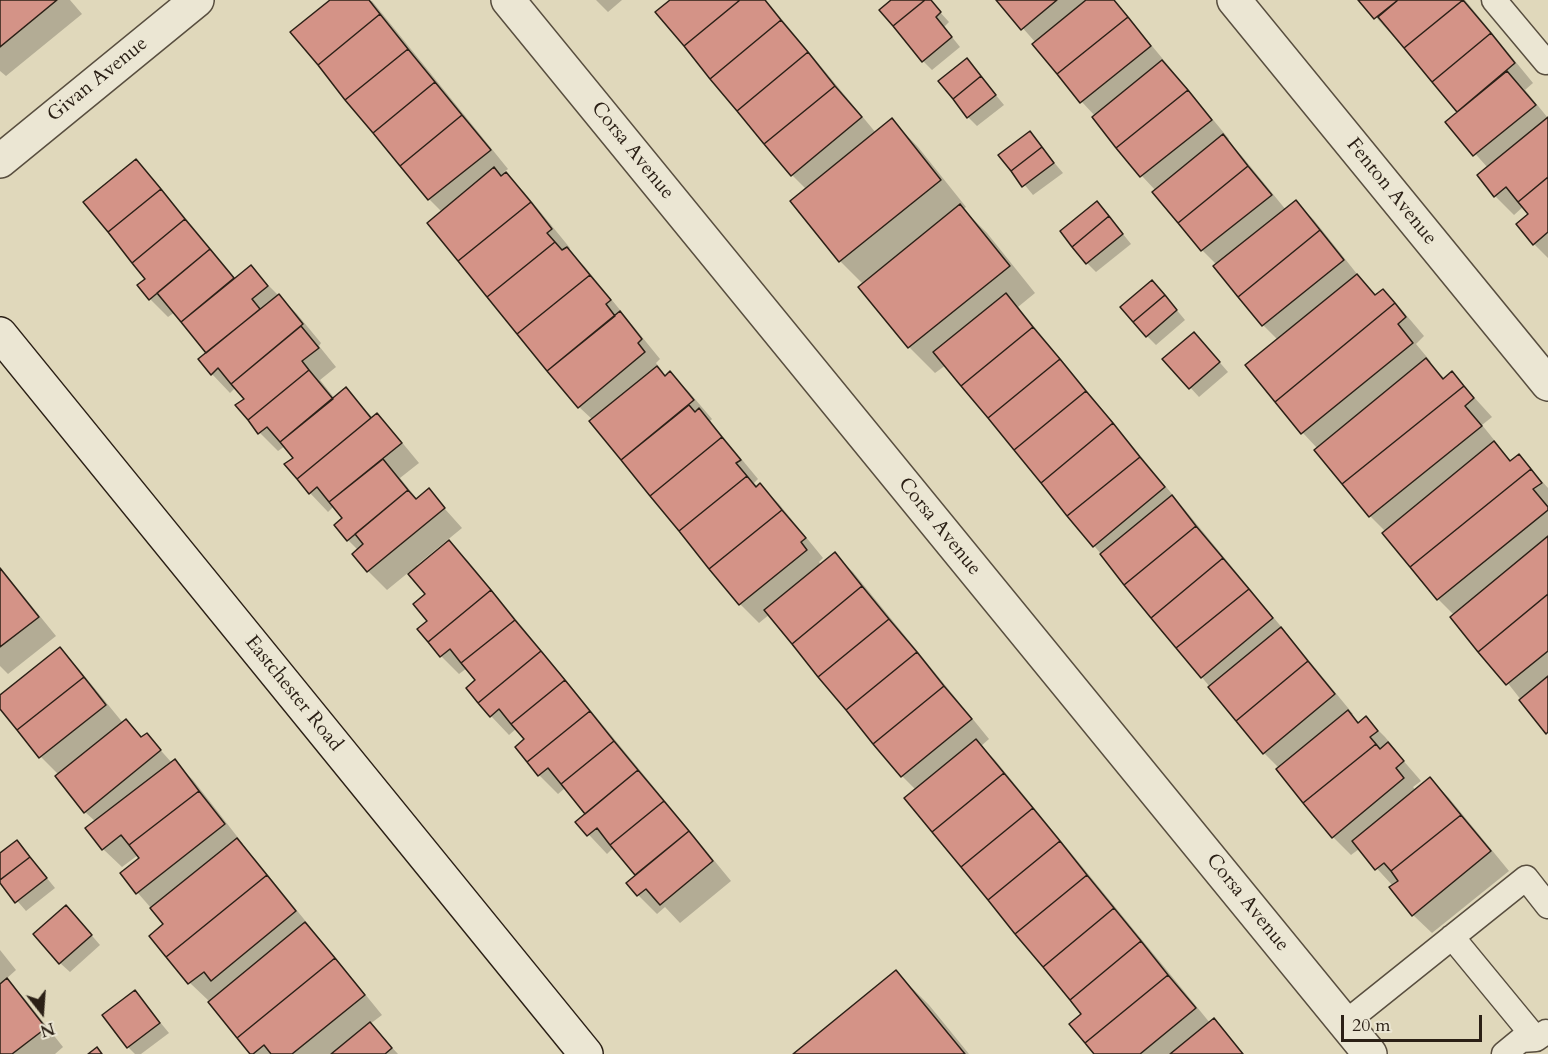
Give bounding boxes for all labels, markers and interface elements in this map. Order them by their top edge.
street label: Givan Avenue [43,32,153,128]
street label: Corsa Avenue [585,97,679,205]
street label: Fenton Avenue [1341,134,1441,250]
street label: Corsa Avenue [892,473,986,581]
street label: Eastchester Road [239,631,347,757]
street label: Corsa Avenue [1200,849,1294,957]
north arrow [12,982,72,1042]
scale bar [1344,1003,1485,1041]
text: 20 m [1352,1013,1391,1038]
text: N [37,1017,57,1042]

